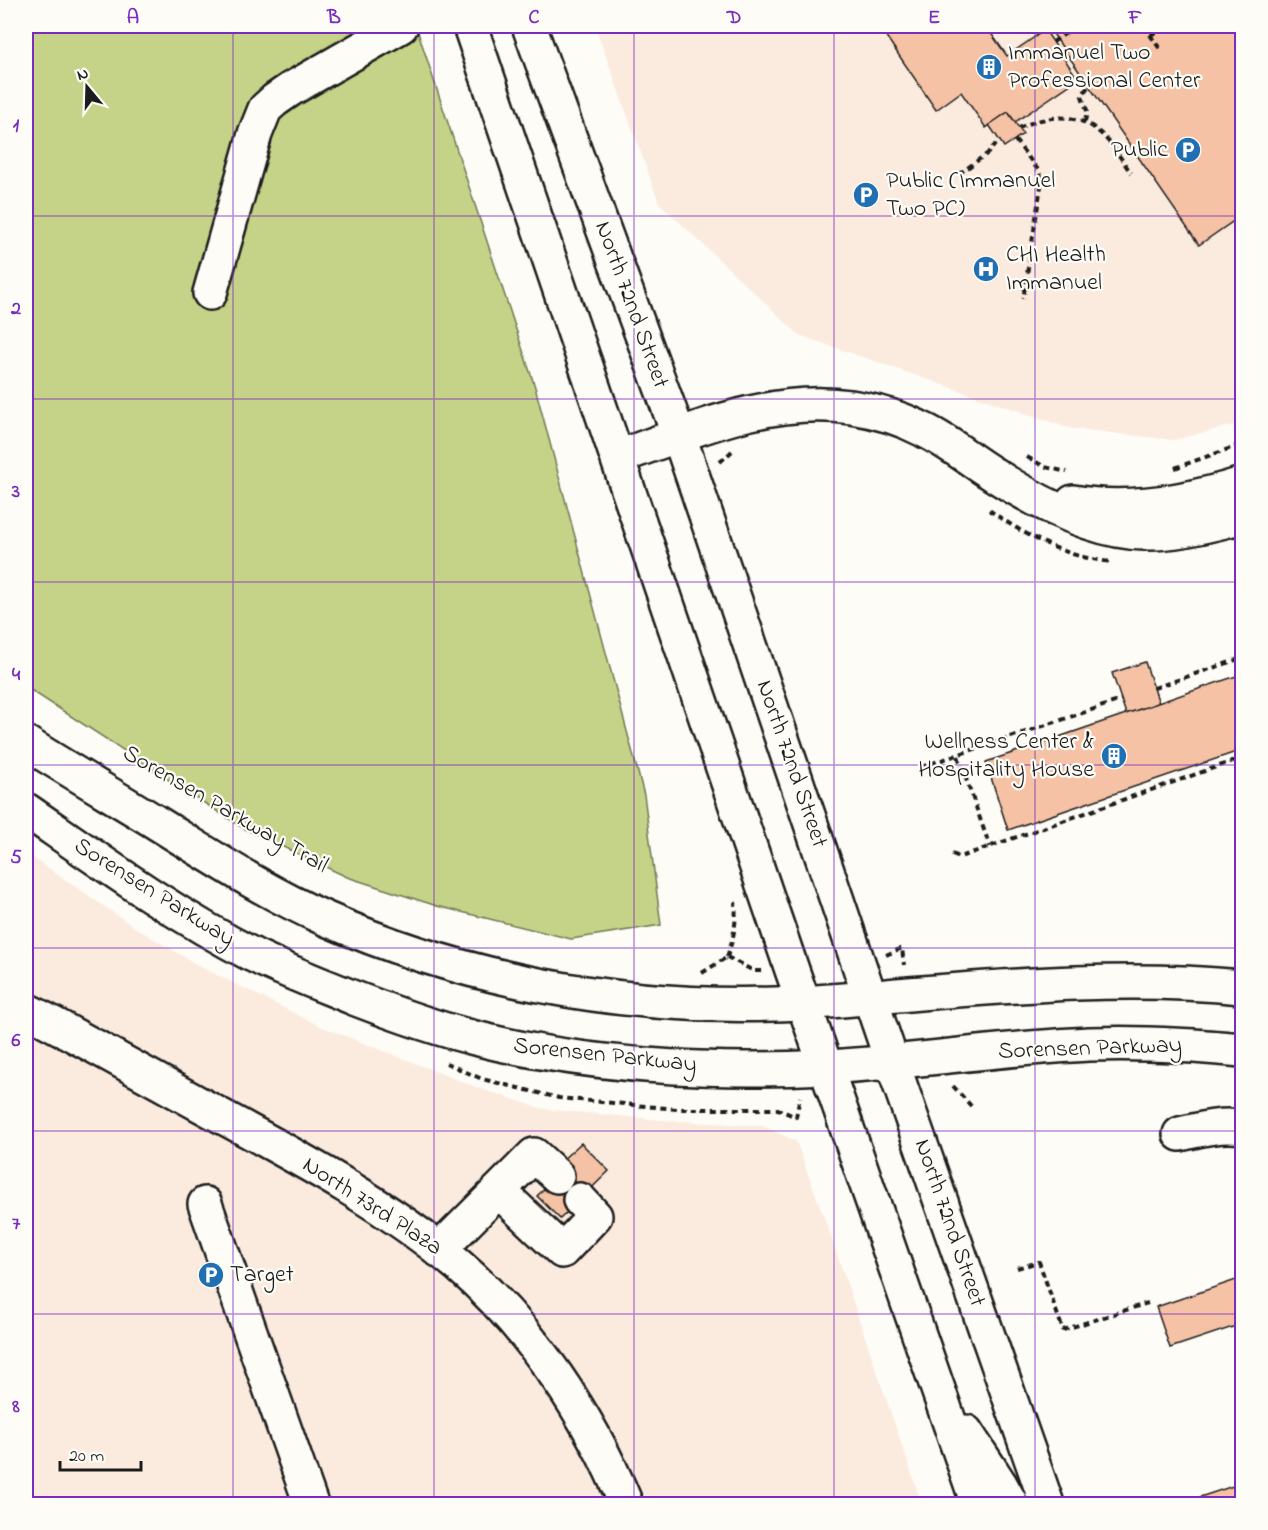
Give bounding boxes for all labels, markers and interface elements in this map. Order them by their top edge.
text: A [127,4,139,33]
text: B [326,4,341,33]
text: C [529,4,540,33]
text: D [726,4,741,33]
text: E [928,4,940,33]
text: F [1128,4,1142,33]
place label: Immanuel Two Professional Center [1008,36,1201,99]
building icon: Immanuel Two Professional Center [974,52,1004,82]
north arrow [57,57,117,117]
text: N [74,62,92,88]
text: 1 [13,112,20,141]
place label: Public [1111,133,1168,168]
parking icon: Public [1173,135,1203,165]
place label: Public (Immanuel Two PC) [886,164,1055,227]
parking icon: Public (Immanuel Two PC) [851,180,881,210]
street label: North 72nd Street [585,217,677,393]
place label: CHI Health Immanuel [1006,238,1106,301]
hospital icon: CHI Health Immanuel [971,254,1001,284]
text: 2 [10,295,21,324]
text: 3 [11,478,20,507]
text: 4 [12,661,21,690]
street label: North 72nd Street [746,675,836,853]
place label: Wellness Center & Hospitality House [918,725,1094,789]
street label: Sorensen Parkway Trail [115,737,334,884]
building icon: Wellness Center & Hospitality House [1099,741,1129,771]
street label: Sorensen Parkway [66,829,241,957]
text: 5 [10,844,22,873]
text: 6 [12,1027,21,1056]
street label: Sorensen Parkway [997,1028,1183,1071]
street label: Sorensen Parkway [512,1029,698,1084]
street label: North 72nd Street [904,1134,994,1312]
street label: North 73rd Plaza [295,1149,449,1265]
text: 7 [12,1210,21,1239]
place label: Target [230,1258,294,1293]
parking icon: Target [196,1260,226,1290]
text: 8 [11,1393,20,1422]
scale bar [60,1434,141,1472]
text: 20 m [69,1444,104,1470]

